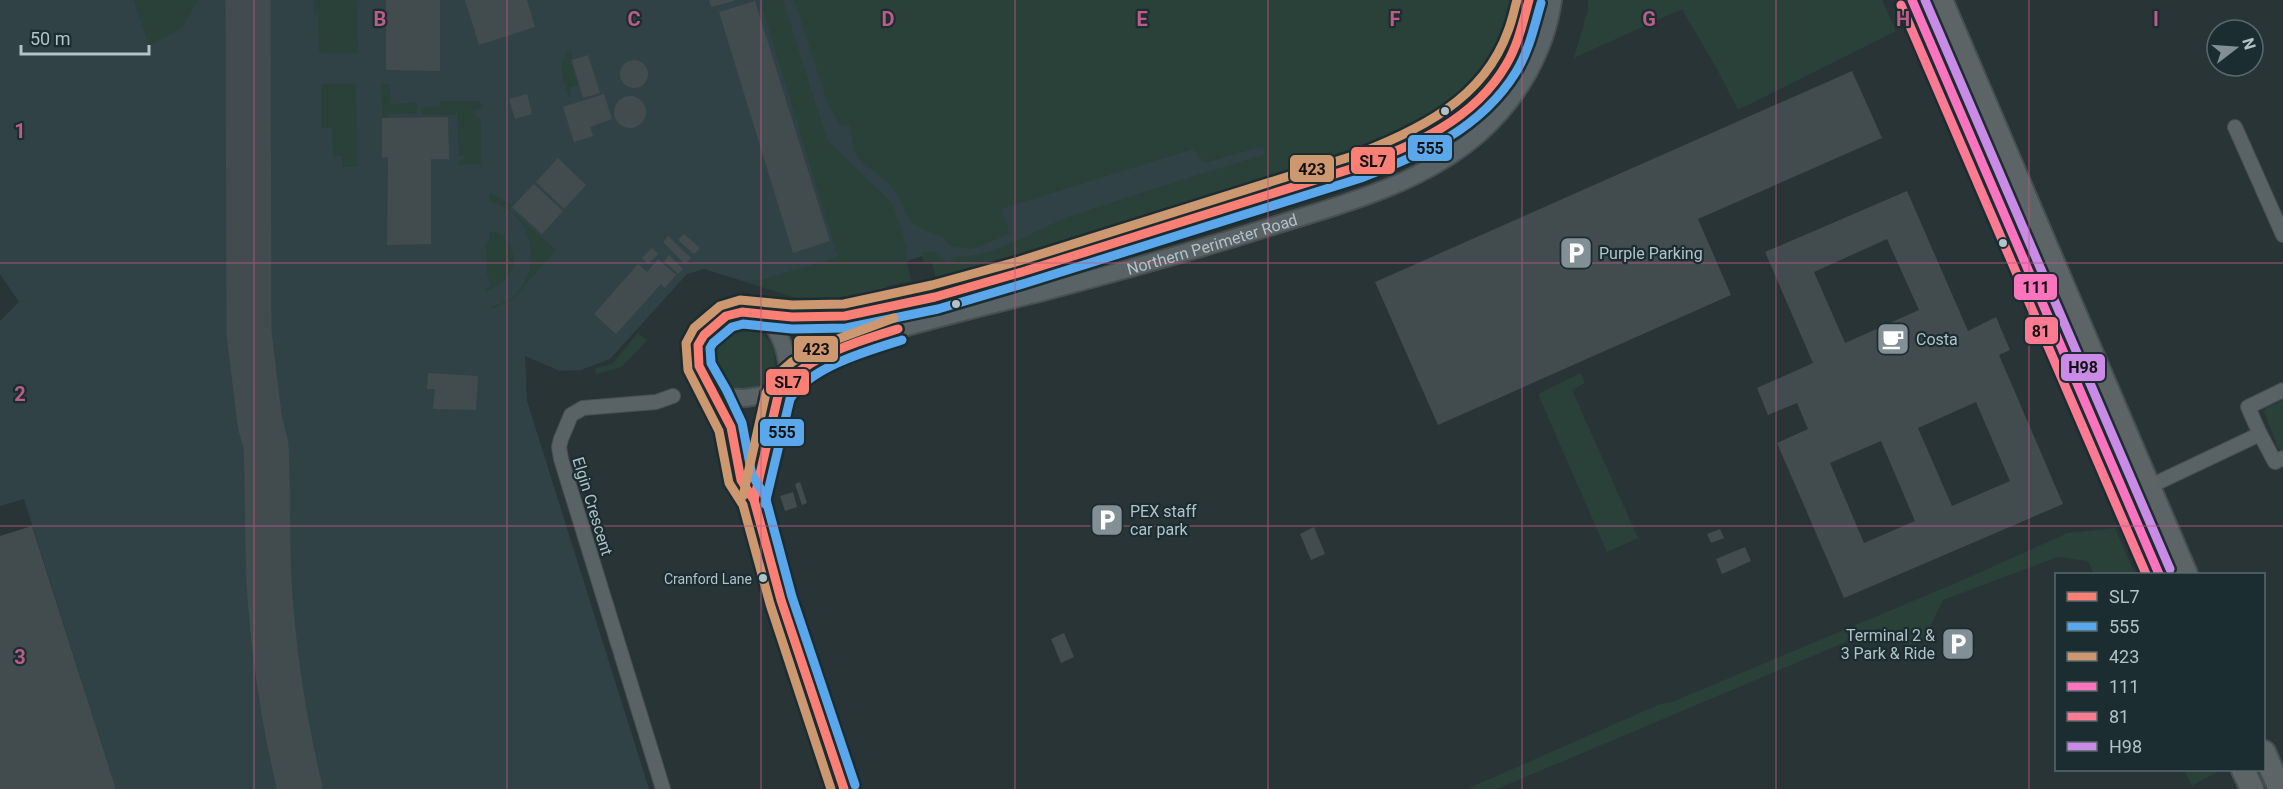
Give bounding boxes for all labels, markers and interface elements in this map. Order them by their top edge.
text: B [374,7,386,31]
text: C [627,7,641,31]
text: D [882,7,895,31]
text: E [1136,7,1148,31]
text: F [1390,7,1401,31]
text: G [1642,7,1656,31]
text: H [1896,7,1910,31]
text: I [2153,7,2159,31]
scale bar [21,18,148,56]
north arrow [2205,18,2265,78]
text: 50 m [30,28,70,49]
text: N [2238,36,2260,52]
unlabelled marker [1439,105,1451,117]
text: 1 [14,119,26,143]
line badge: 555 [1407,134,1453,162]
text: 555 [1416,139,1444,158]
line badge: SL7 [1350,146,1396,175]
text: SL7 [1359,152,1387,171]
line badge: 423 [1289,154,1335,183]
text: 423 [1298,160,1326,179]
street label: Northern Perimeter Road [1125,210,1300,279]
parking icon: Purple Parking [1558,235,1594,271]
unlabelled marker [1997,237,2009,249]
place label: Purple Parking [1599,244,1703,263]
line badge: 111 [2013,273,2058,301]
text: 111 [2022,278,2050,297]
unlabelled marker [950,298,962,310]
line badge: 81 [2024,316,2059,345]
cafe icon: Costa [1875,321,1911,357]
text: 81 [2032,322,2050,341]
place label: Costa [1916,330,1958,349]
line badge: 423 [793,335,839,363]
text: 423 [802,340,830,359]
line badge: H98 [2060,353,2106,382]
text: H98 [2068,358,2098,377]
line badge: SL7 [765,368,810,396]
text: SL7 [774,373,802,392]
text: 2 [14,382,26,406]
line badge: 555 [759,418,805,447]
text: 555 [768,423,796,442]
street label: Elgin Crescent [569,455,617,558]
parking icon: PEX staff car park [1089,502,1125,538]
place label: PEX staff car park [1130,502,1197,539]
place label: Cranford Lane [664,571,752,587]
marker: Cranford Lane [757,572,769,584]
legend [2055,573,2265,771]
text: SL7 [2109,586,2140,607]
text: 555 [2109,616,2139,637]
place label: Terminal 2 & 3 Park & Ride [1841,626,1935,663]
parking icon: Terminal 2 & 3 Park & Ride [1940,626,1976,662]
text: 3 [14,645,26,669]
text: 423 [2109,646,2139,667]
text: 111 [2109,676,2139,697]
text: 81 [2109,706,2129,727]
text: H98 [2109,736,2142,757]

